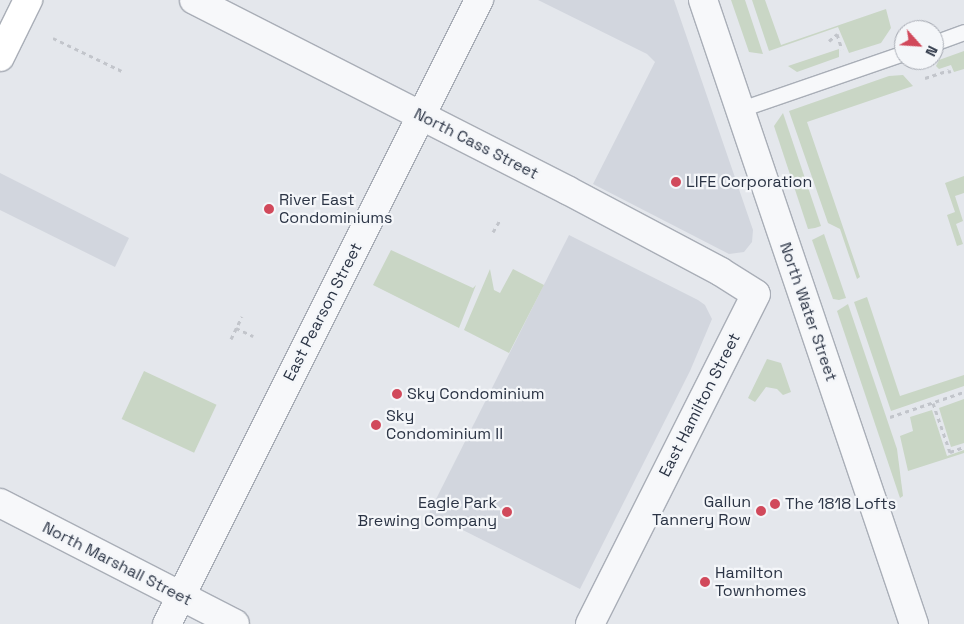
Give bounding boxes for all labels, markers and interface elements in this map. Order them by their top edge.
north arrow [894,20,944,70]
text: N [921,43,942,59]
street label: North Cass Street [411,104,541,184]
place label: LIFE Corporation [686,172,812,192]
marker: LIFE Corporation [670,176,682,188]
place label: River East Condominiums [279,190,393,228]
marker: River East Condominiums [263,203,275,215]
street label: East Pearson Street [280,240,366,384]
street label: North Water Street [775,240,841,384]
street label: East Hamilton Street [655,330,745,480]
place label: Sky Condominium [407,384,544,404]
marker: Sky Condominium [391,388,403,400]
place label: Sky Condominium II [386,406,503,444]
marker: Sky Condominium II [370,419,382,431]
place label: Gallun Tannery Row [652,492,751,530]
place label: Eagle Park Brewing Company [358,493,497,531]
place label: The 1818 Lofts [785,494,896,514]
marker: The 1818 Lofts [769,498,781,510]
marker: Gallun Tannery Row [755,505,767,517]
marker: Eagle Park Brewing Company [501,506,513,518]
street label: North Marshall Street [39,518,195,610]
place label: Hamilton Townhomes [715,563,807,601]
marker: Hamilton Townhomes [699,576,711,588]

